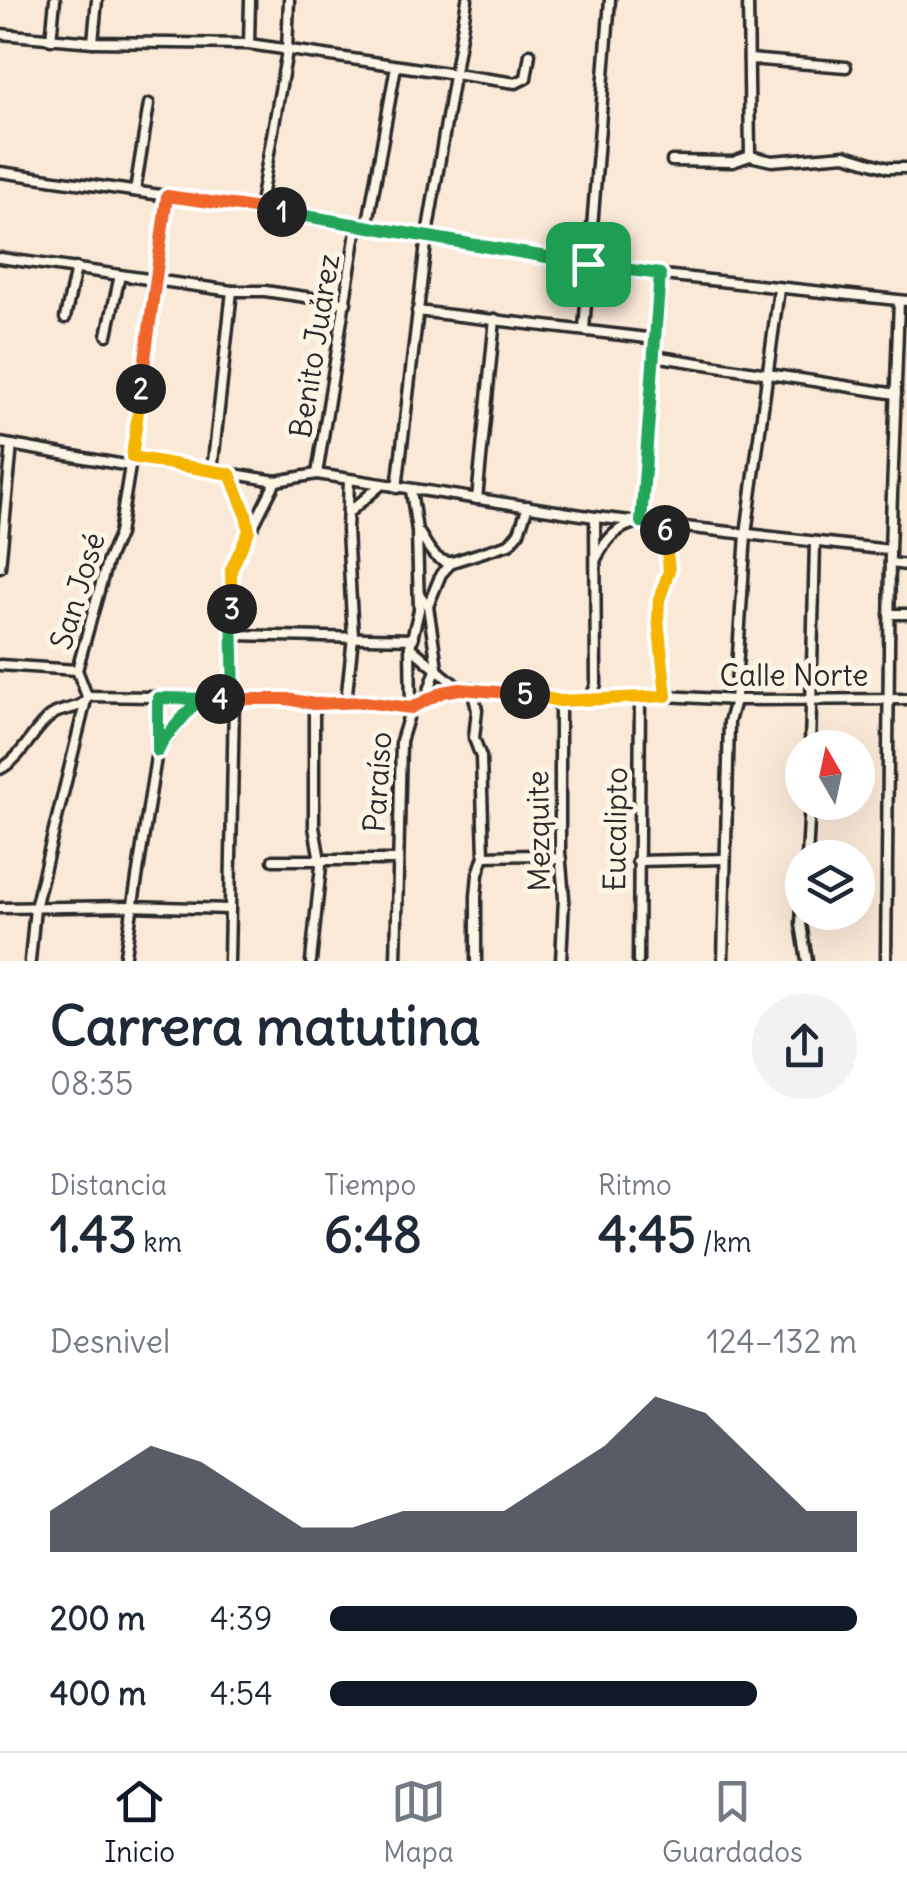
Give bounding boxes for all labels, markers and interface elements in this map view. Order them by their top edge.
pin: 1 [257,187,307,237]
text: 1 [276,194,288,230]
pin [546,222,631,307]
icon: arrive [561,237,616,292]
street label: Benito Juárez [281,251,347,440]
pin: 2 [116,364,166,414]
text: 2 [133,371,149,407]
pin: 6 [640,505,690,555]
text: 6 [657,512,673,548]
street label: San José [41,528,113,654]
pin: 3 [207,584,257,634]
text: 3 [224,591,240,627]
street label: Calle Norte [720,656,868,694]
pin: 5 [500,669,550,719]
pin: 4 [195,674,245,724]
text: 5 [517,676,533,712]
text: 4 [212,681,228,717]
street label: Paraíso [355,730,399,833]
north arrow [785,730,875,820]
map controls [785,730,875,930]
street label: Eucalipto [595,767,635,891]
street label: Mezquite [518,770,558,892]
button: layers [785,840,875,930]
text: Carrera matutina [50,991,481,1060]
button: share [752,994,857,1099]
text: 08:35 [50,1063,133,1104]
text: Distancia [50,1167,167,1203]
text: Tiempo [324,1167,416,1203]
text: Ritmo [598,1167,672,1203]
text: 1.43 [50,1203,137,1266]
text: 6:48 [324,1203,422,1266]
text: 4:45 [598,1203,696,1266]
text: km [137,1224,182,1260]
text: /km [696,1224,752,1260]
text: Desnivel [50,1321,170,1362]
text: 124–132 m [707,1321,857,1362]
text: 200 m [50,1598,145,1639]
text: 4:39 [210,1598,272,1639]
text: 400 m [50,1673,146,1714]
text: 4:54 [210,1673,273,1714]
tab: Inicio [104,1774,175,1870]
tab: Mapa [383,1774,454,1870]
tab: Guardados [662,1774,803,1870]

